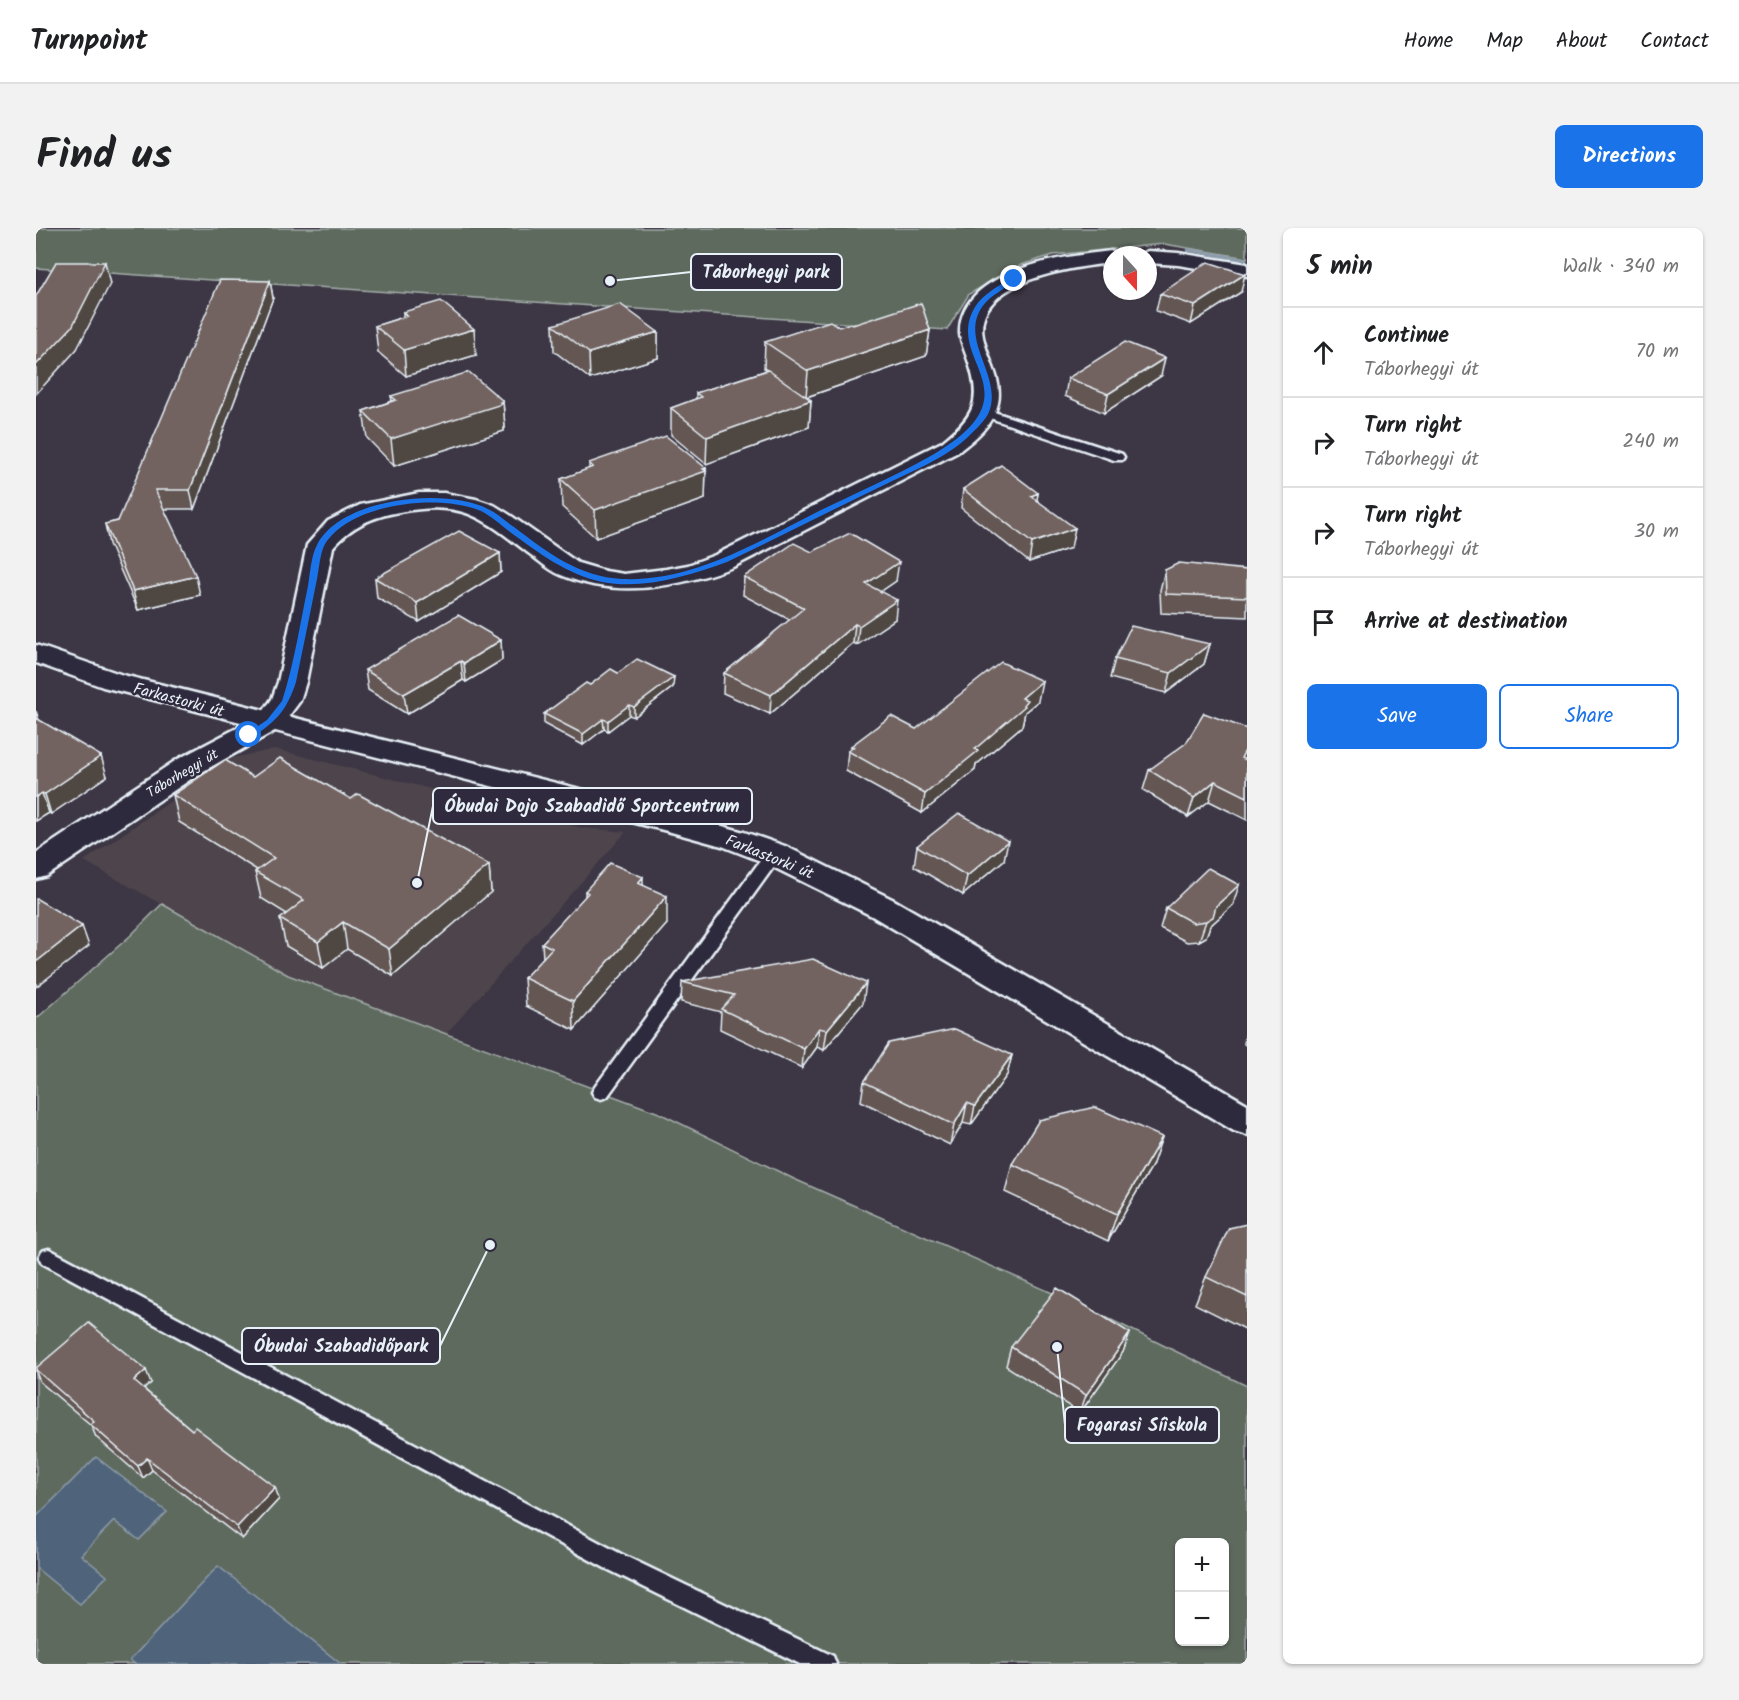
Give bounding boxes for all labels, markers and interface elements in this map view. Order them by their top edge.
text: Turnpoint [30,19,148,64]
text: Home [1404,25,1453,58]
text: Map [1486,25,1523,58]
text: About [1556,25,1607,58]
text: Contact [1640,25,1709,58]
text: Find us [36,123,172,190]
button: Directions [1555,125,1703,188]
north arrow [1103,246,1157,300]
text: 5 min [1307,246,1373,288]
text: Walk · 340 m [1563,251,1679,283]
callout: Táborhegyi park [691,254,842,290]
text: Táborhegyi park [703,259,831,288]
route end [1000,265,1026,291]
text: Continue [1364,319,1449,354]
icon: ahead [1307,336,1340,369]
text: 70 m [1636,336,1679,368]
text: Táborhegyi út [1364,354,1479,386]
text: Turn right [1364,409,1462,444]
icon: right [1307,426,1340,459]
text: 240 m [1622,426,1679,458]
text: Táborhegyi út [1364,444,1479,476]
text: Turn right [1364,499,1462,534]
icon: right [1307,516,1340,549]
text: 30 m [1634,516,1679,548]
text: Táborhegyi út [1364,534,1479,566]
text: Arrive at destination [1364,605,1567,640]
icon: arrive [1307,606,1340,639]
street label: Farkastorki út [130,676,228,725]
button: Save [1307,684,1487,749]
button: Share [1499,684,1679,749]
route start [235,721,261,747]
street label: Táborhegyi út [142,743,223,804]
callout: Óbudai Dojo Szabadidő Sportcentrum [433,788,752,824]
text: Óbudai Dojo Szabadidő Sportcentrum [444,793,740,822]
street label: Farkastorki út [721,828,818,887]
callout: Óbudai Szabadidőpark [242,1328,440,1364]
text: Óbudai Szabadidőpark [254,1333,429,1362]
callout: Fogarasi Síiskola [1065,1407,1219,1443]
text: Fogarasi Síiskola [1077,1412,1207,1441]
map controls [1175,1538,1229,1646]
button: + [1175,1538,1229,1592]
button: − [1175,1592,1229,1646]

